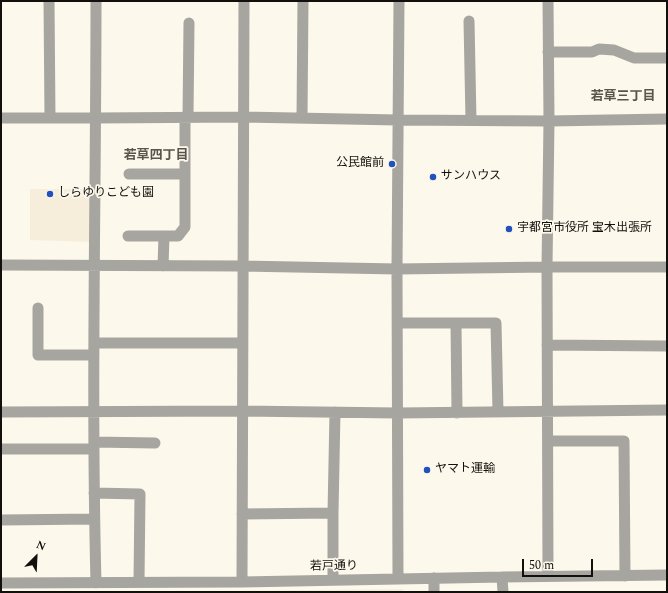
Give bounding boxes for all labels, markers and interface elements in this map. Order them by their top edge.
district label: 若草三丁目 [591,89,655,105]
district label: 若草四丁目 [124,148,188,164]
place label: 公民館前 [336,157,384,171]
marker: 公民館前 [387,159,397,169]
place label: サンハウス [441,170,501,184]
marker: サンハウス [428,172,438,182]
place label: しらゆりこども園 [58,187,154,201]
marker: しらゆりこども園 [45,189,55,199]
place label: 宇都宮市役所 宝木出張所 [517,222,652,236]
marker: 宇都宮市役所 宝木出張所 [504,224,514,234]
place label: ヤマト運輸 [435,463,495,477]
marker: ヤマト運輸 [422,465,432,475]
text: N [34,536,49,555]
north arrow [16,537,56,577]
scale bar [524,551,595,577]
text: 50 m [529,556,554,575]
street label: 若戸通り [310,559,358,575]

